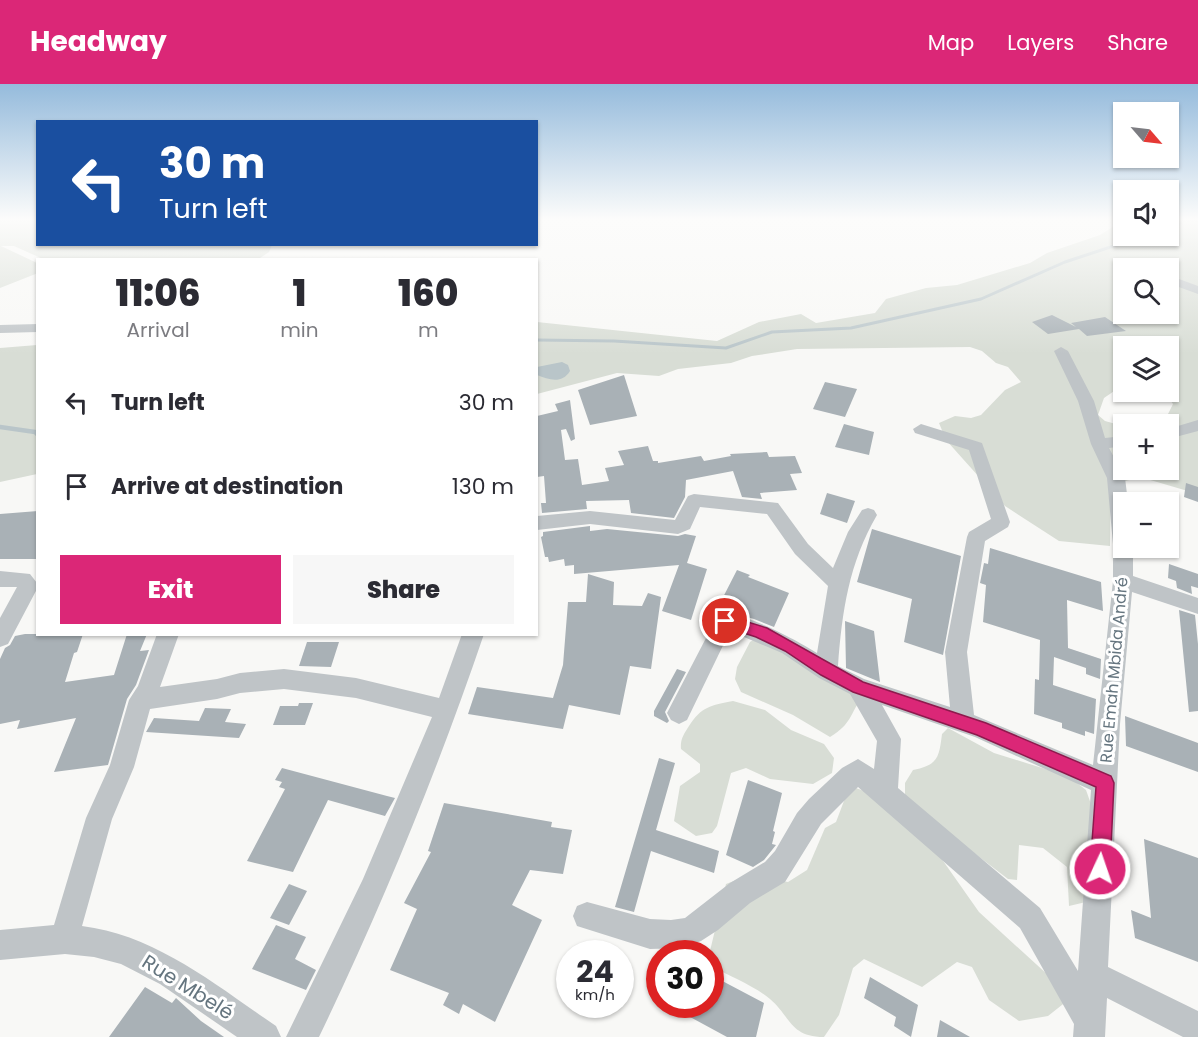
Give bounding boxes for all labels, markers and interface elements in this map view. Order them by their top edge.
text: Headway [30,22,167,61]
text: Map [928,28,974,57]
text: Layers [1007,28,1074,57]
text: Share [1107,28,1168,57]
north arrow [1113,102,1179,168]
map controls [1113,102,1179,558]
text: 30 m [159,134,265,193]
icon: left [60,144,138,222]
button: sound [1113,180,1179,246]
text: Turn left [159,190,268,227]
button: search [1113,258,1179,324]
text: 11:06 [115,268,201,319]
text: 1 [292,268,306,319]
text: 160 [398,268,458,319]
text: Arrival [127,316,190,344]
text: min [280,316,319,344]
text: m [418,316,439,344]
button: layers [1113,336,1179,402]
icon: left [60,386,93,419]
text: Turn left [111,387,205,418]
text: 30 m [459,387,514,418]
button: + [1113,414,1179,480]
icon: arrive [60,470,93,503]
text: Arrive at destination [111,471,343,502]
text: 130 m [452,471,514,502]
button: − [1113,492,1179,558]
button: Exit [60,555,281,624]
button: Share [293,555,514,624]
street label: Rue Emah Mbida André [1094,576,1134,764]
pin [699,595,750,646]
icon: arrive [708,604,741,637]
position arrow [1068,837,1132,901]
speed limit sign: 30 [646,940,724,1018]
street label: Rue Mbelé [137,948,239,1026]
text: 24 [576,950,614,993]
text: km/h [575,984,615,1005]

